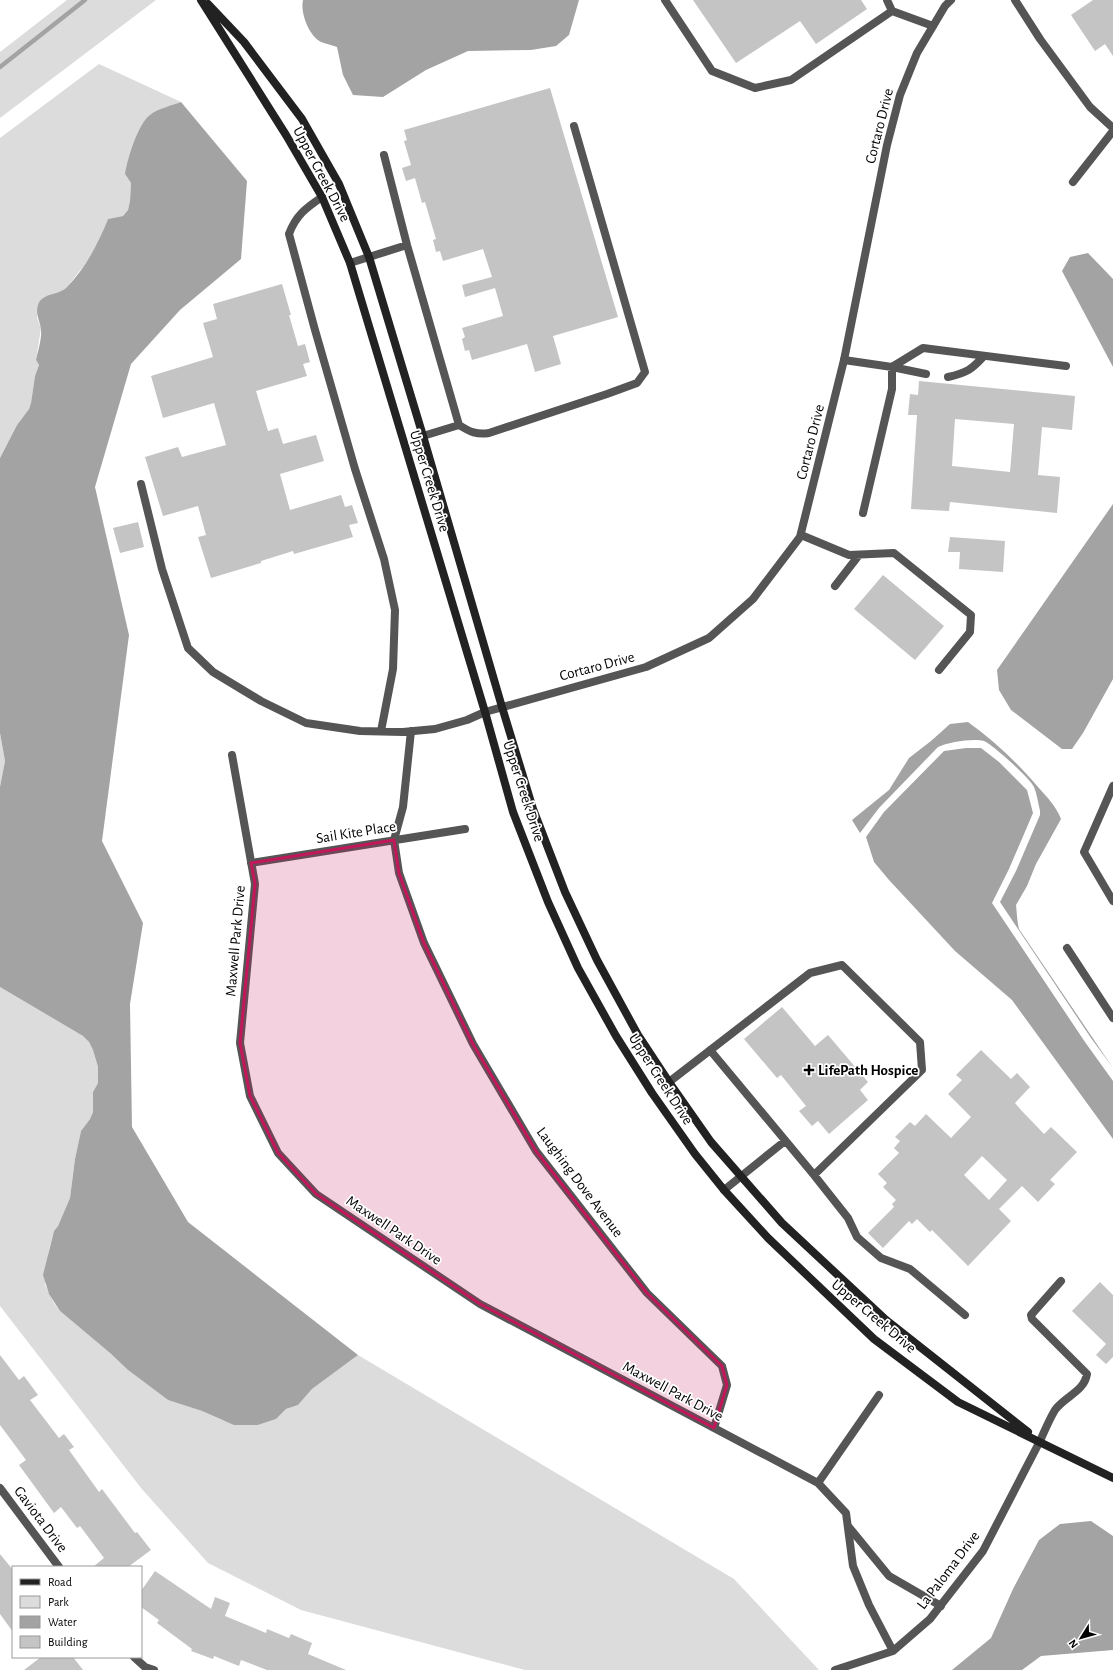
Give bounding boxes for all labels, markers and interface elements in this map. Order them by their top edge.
street label: Cortaro Drive [863,87,896,165]
street label: Upper Creek Drive [290,124,353,224]
street label: Cortaro Drive [794,403,827,481]
street label: Upper Creek Drive [407,429,452,534]
street label: Cortaro Drive [558,649,636,684]
street label: Upper Creek Drive [500,739,547,844]
street label: Sail Kite Place [315,819,397,846]
street label: Maxwell Park Drive [223,885,248,997]
street label: Upper Creek Drive [626,1031,696,1128]
place label: LifePath Hospice [818,1063,918,1078]
marker: LifePath Hospice [803,1064,815,1076]
street label: Laughing Dove Avenue [534,1125,626,1240]
street label: Maxwell Park Drive [343,1193,444,1268]
street label: Upper Creek Drive [829,1277,919,1356]
street label: Maxwell Park Drive [620,1359,726,1424]
street label: Gaviota Drive [11,1484,70,1555]
street label: La Paloma Drive [914,1528,983,1612]
legend [12,1566,142,1658]
text: Road [48,1576,72,1588]
text: Park [48,1596,69,1608]
text: Water [48,1616,77,1628]
north arrow [1061,1618,1101,1658]
text: Building [48,1636,88,1648]
text: N [1067,1637,1080,1650]

